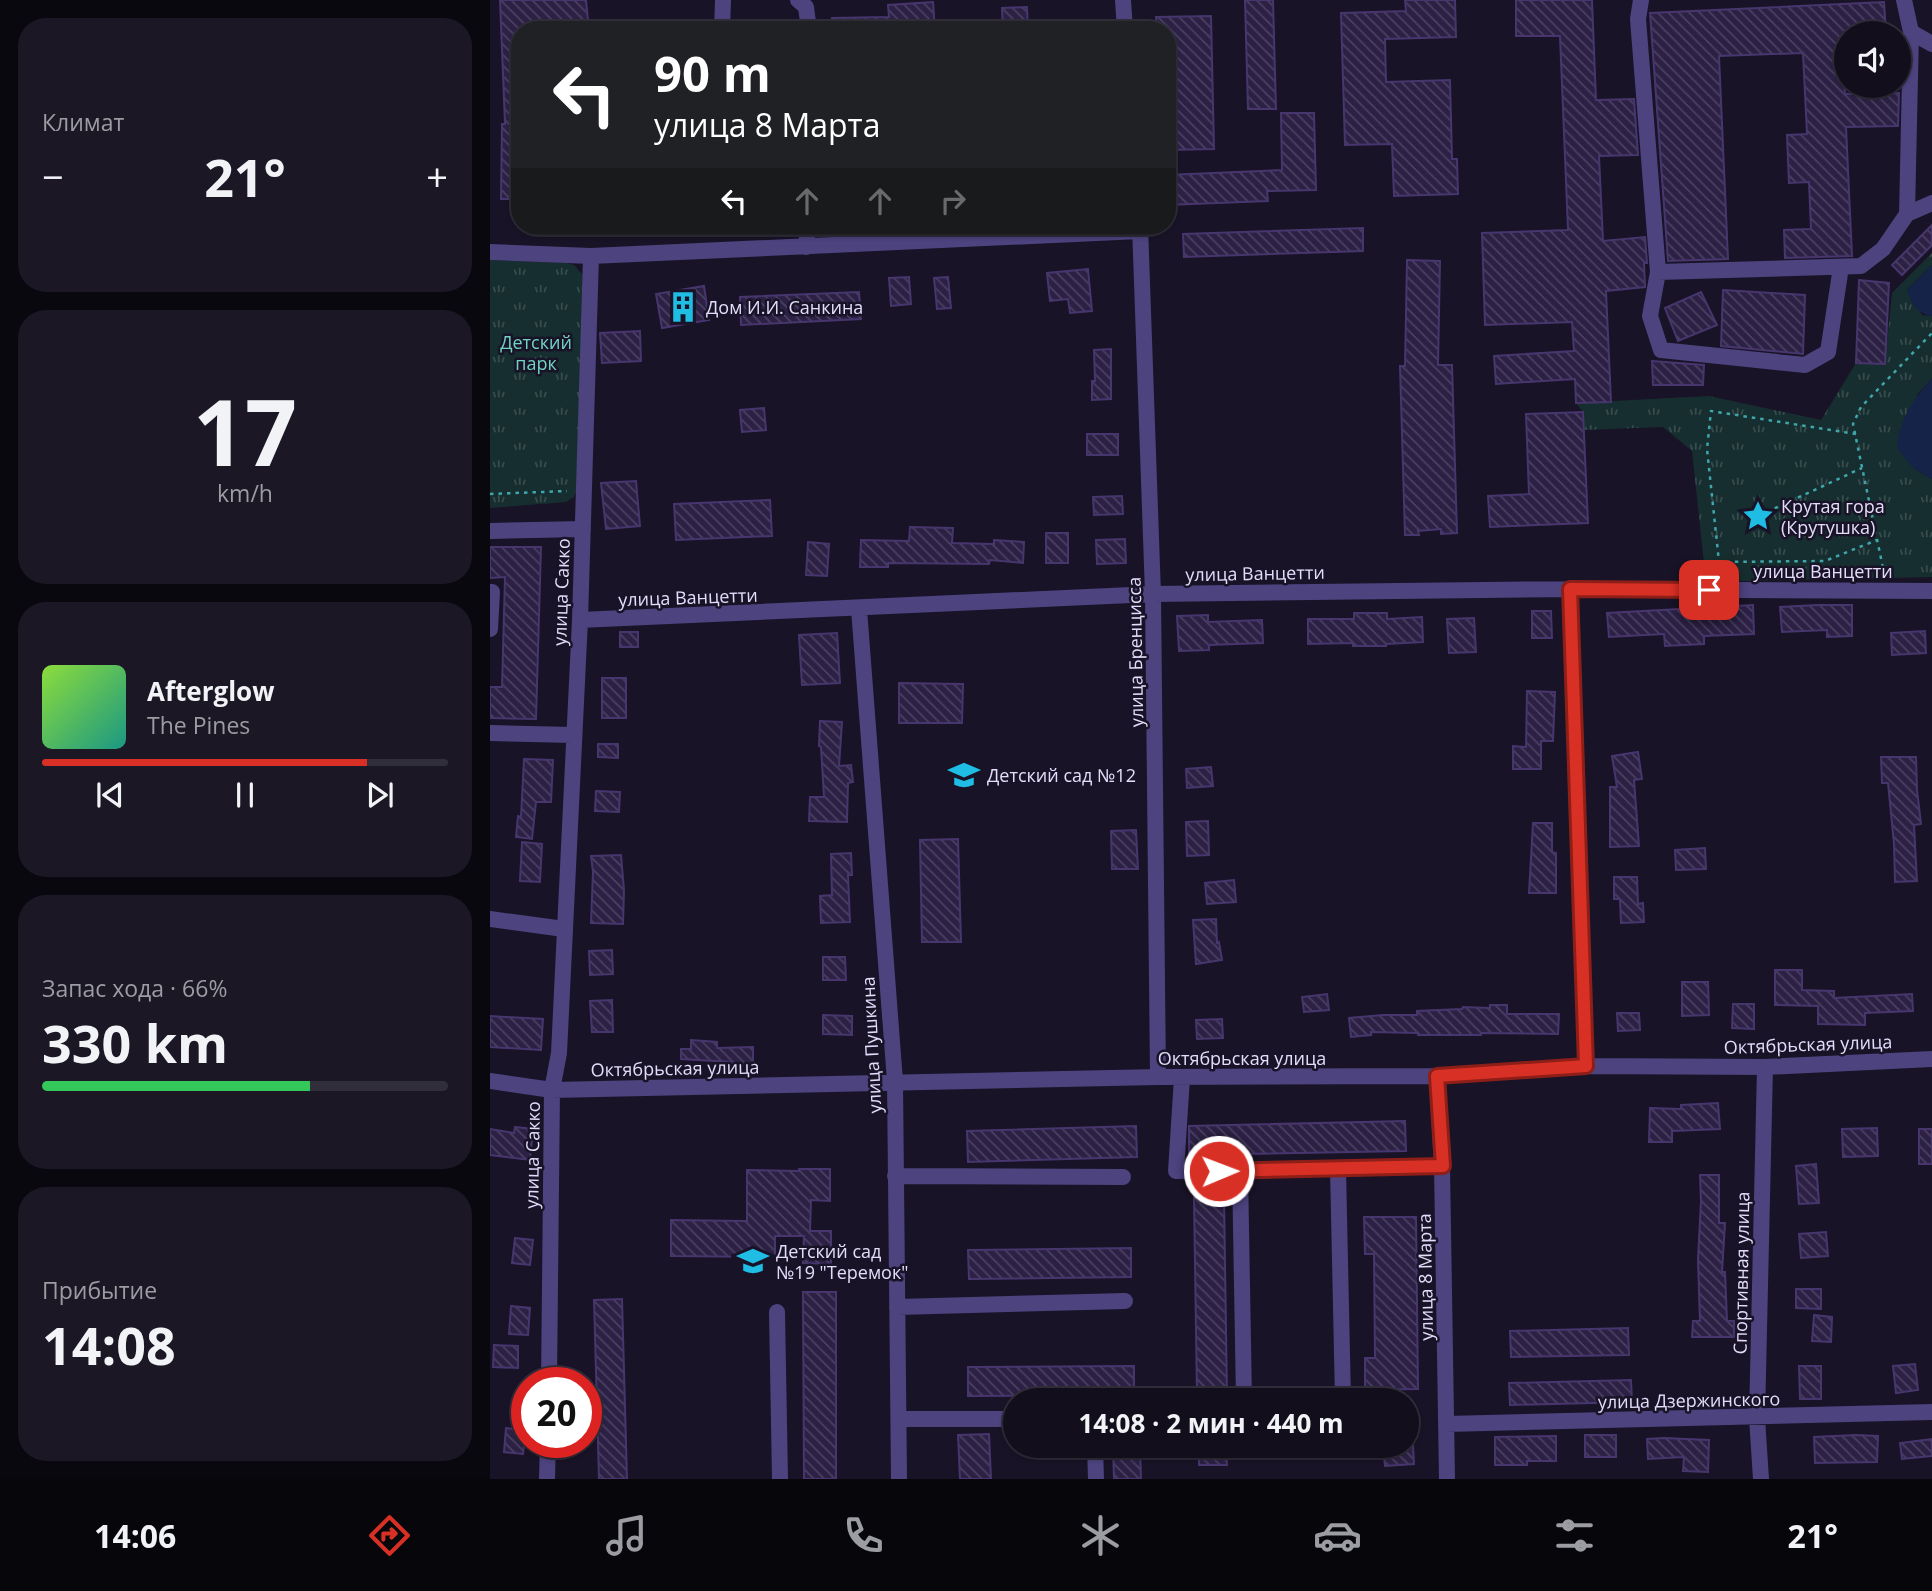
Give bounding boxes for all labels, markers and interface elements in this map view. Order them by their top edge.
map controls [1834,21,1911,98]
button: sound [1834,21,1911,98]
text: 90 m [654,40,771,106]
icon: left [539,49,630,140]
text: улица 8 Марта [654,103,880,146]
text: Климат [42,106,124,138]
text: 21° [204,141,286,212]
text: − [42,150,64,202]
text: + [426,150,448,202]
icon: left [715,182,753,220]
icon: ahead [788,182,826,220]
icon: ahead [861,182,899,220]
icon: right [934,182,972,220]
building icon: Дом И.И. Санкина [666,290,700,324]
place label: Дом И.И. Санкина [706,295,863,319]
park label: Детский парк [500,330,572,375]
text: 17 [193,369,297,493]
text: km/h [217,477,273,509]
place label: Крутая гора (Крутушка) [1781,494,1885,539]
place icon: Крутая гора (Крутушка) [1741,499,1775,533]
street label: улица Сакко [547,538,575,646]
street label: улица Ванцетти [1753,559,1893,583]
street label: улица Ванцетти [1185,560,1325,586]
pin [1679,560,1739,620]
icon: arrive [1690,571,1728,609]
street label: улица Бренцисса [1122,577,1148,727]
street label: улица Ванцетти [618,583,758,611]
text: Afterglow [147,673,274,709]
text: The Pines [147,709,250,741]
school or university icon: Детский сад №12 [947,758,981,792]
place label: Детский сад №12 [987,763,1136,787]
icon: previous [91,776,129,814]
icon: pause [226,776,264,814]
icon: next [361,776,399,814]
text: Запас хода · 66% [42,972,227,1004]
street label: улица Пушкина [855,976,887,1114]
text: 330 km [42,1007,228,1078]
street label: Октябрьская улица [1723,1029,1893,1059]
street label: Октябрьская улица [1158,1046,1326,1070]
street label: Октябрьская улица [590,1055,760,1081]
street label: улица Сакко [519,1101,545,1209]
position arrow [1182,1134,1256,1208]
street label: Спортивная улица [1728,1191,1754,1355]
street label: улица 8 Марта [1412,1213,1438,1341]
place label: Детский сад №19 "Теремок" [776,1239,908,1284]
school or university icon: Детский сад №19 "Теремок" [736,1244,770,1278]
text: Прибытие [42,1274,157,1306]
text: 14:08 [42,1309,176,1380]
speed limit sign: 20 [511,1367,602,1458]
street label: улица Дзержинского [1598,1386,1780,1414]
text: 14:08 · 2 мин · 440 m [1078,1405,1344,1441]
icon: directions [365,1511,414,1560]
icon: music [602,1511,651,1560]
icon: phone [839,1511,888,1560]
icon: climate [1076,1511,1125,1560]
icon: car [1313,1511,1362,1560]
icon: filters [1550,1511,1599,1560]
text: 14:06 [94,1514,176,1557]
text: 21° [1788,1514,1838,1557]

